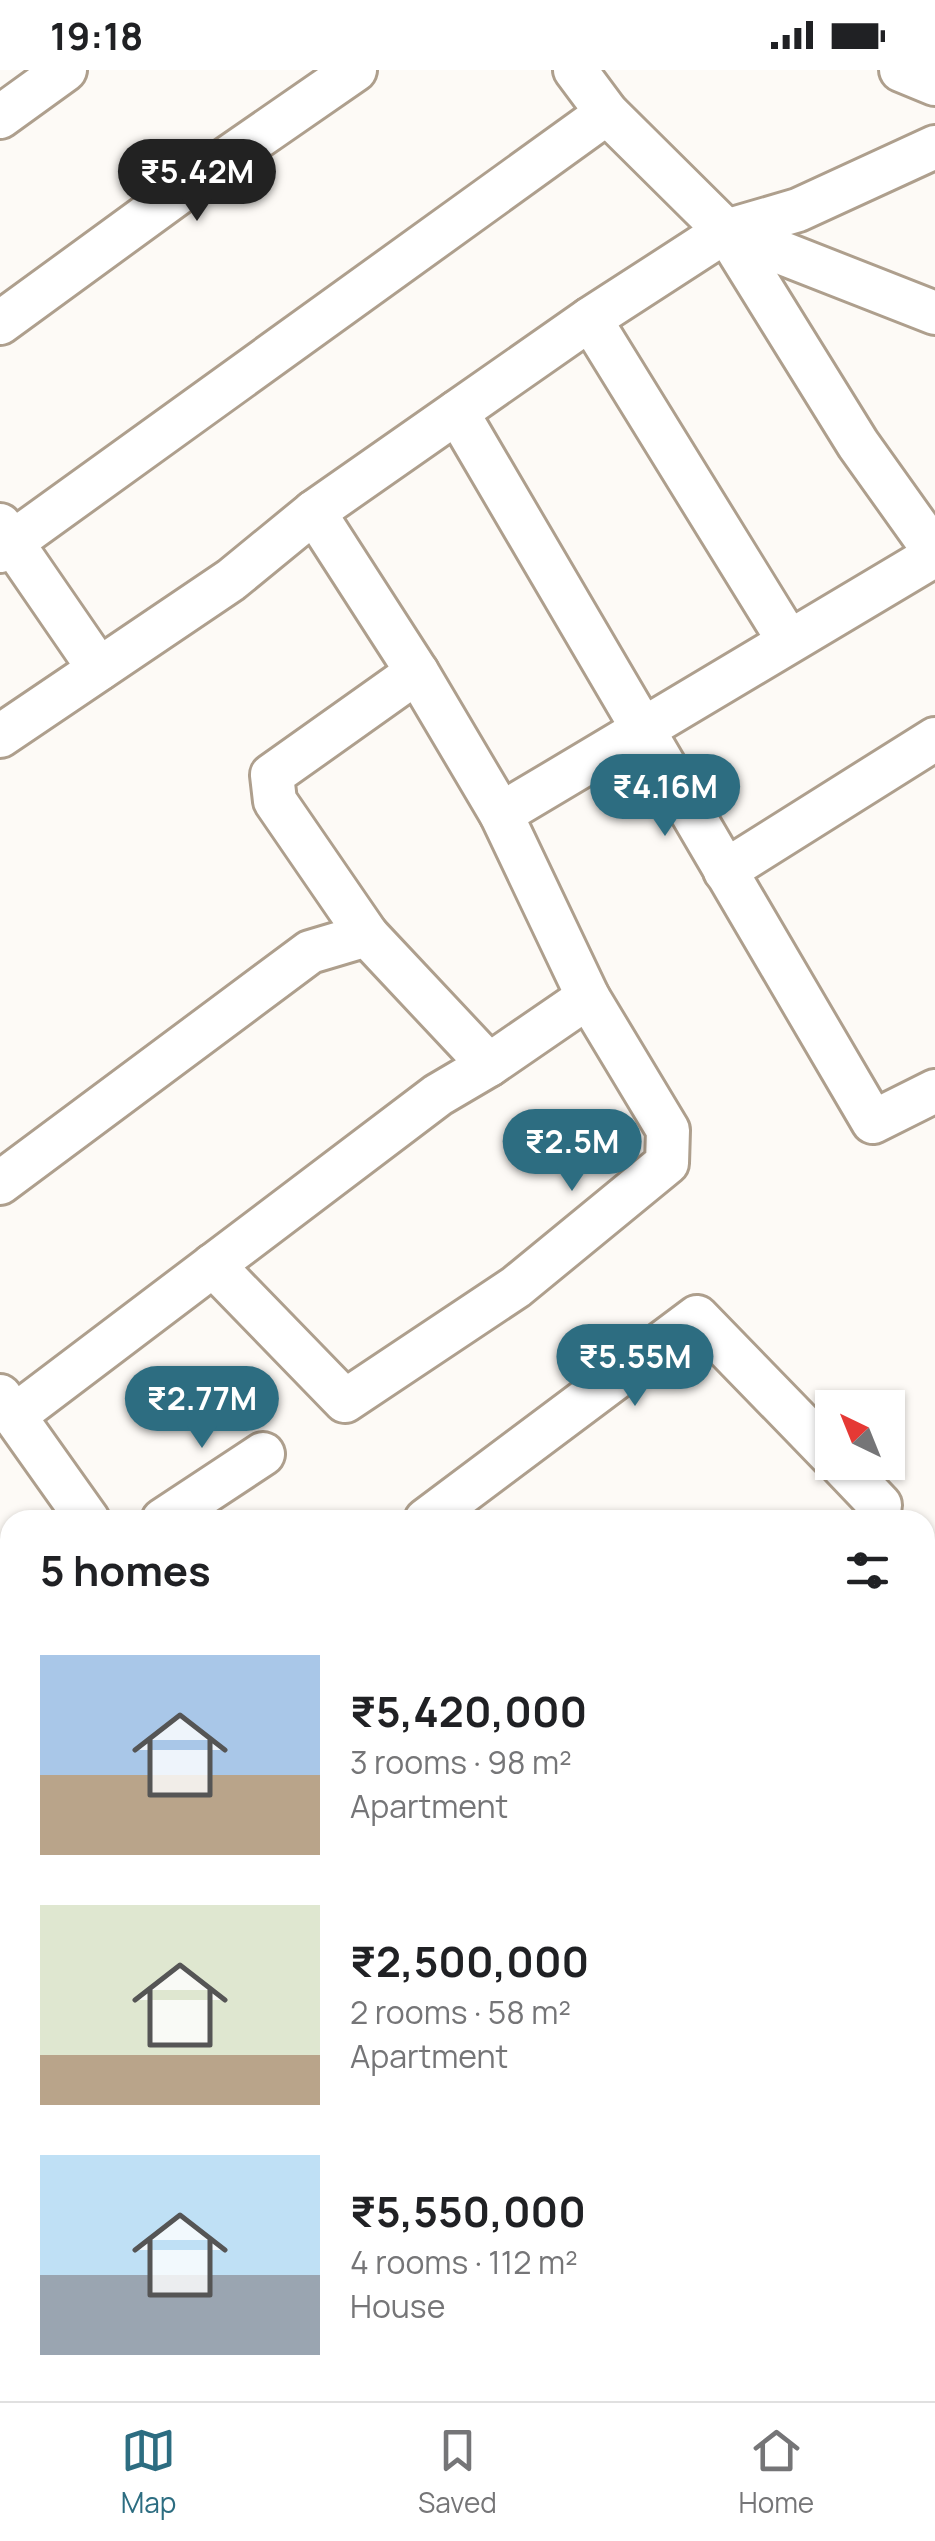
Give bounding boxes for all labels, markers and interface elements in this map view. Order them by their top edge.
text: 19:18 [50,9,143,61]
pin: ₹5.42M [116,139,278,224]
text: ₹5.42M [140,149,254,193]
pin: ₹4.16M [584,754,746,839]
text: ₹4.16M [612,764,718,808]
pin: ₹2.5M [502,1109,642,1194]
text: ₹2.5M [525,1119,619,1163]
pin: ₹5.55M [554,1324,716,1409]
text: ₹5.55M [578,1334,692,1378]
pin: ₹2.77M [121,1366,283,1451]
text: ₹2.77M [147,1376,257,1420]
north arrow [815,1390,905,1480]
map controls [815,1390,905,1480]
text: 5 homes [40,1541,211,1599]
icon: filters [840,1543,895,1598]
text: ₹5,420,000 [350,1682,587,1740]
icon: home [120,1695,240,1815]
text: 3 rooms · 98 m² [350,1740,572,1784]
text: Apartment [350,1784,508,1828]
text: ₹2,500,000 [350,1932,589,1990]
icon: home [120,1945,240,2065]
text: 2 rooms · 58 m² [350,1990,571,2034]
text: Apartment [350,2034,508,2078]
text: ₹5,550,000 [350,2182,586,2240]
icon: home [120,2195,240,2315]
text: 4 rooms · 112 m² [350,2240,578,2284]
text: House [350,2284,445,2328]
tab: Map [121,2423,176,2521]
tab: Saved [418,2423,497,2521]
tab: Home [738,2423,814,2521]

